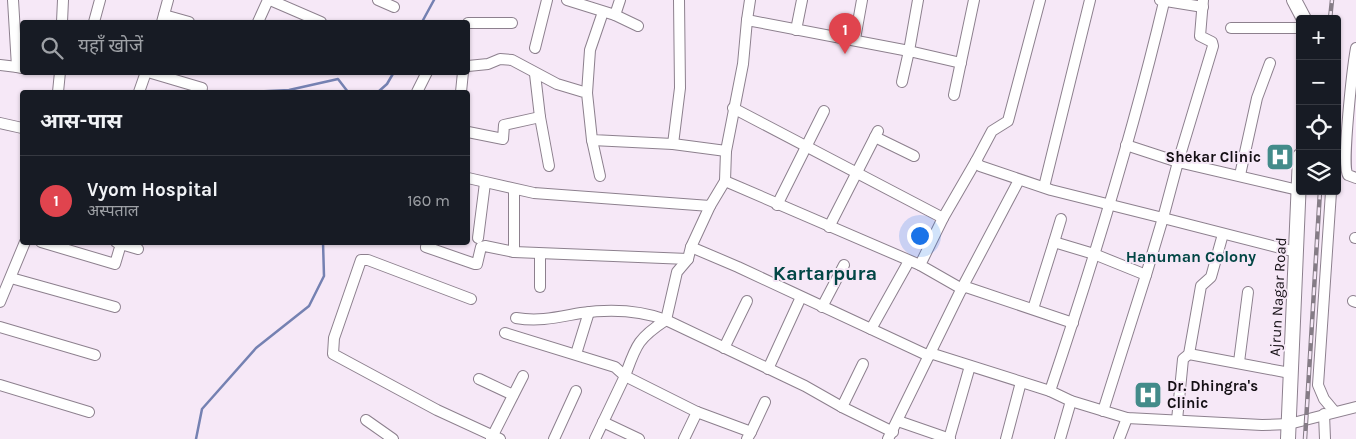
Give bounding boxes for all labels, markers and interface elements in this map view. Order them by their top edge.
pin: 1 [829,13,861,54]
map controls [1296,15,1341,195]
button: + [1296,15,1341,60]
search box [20,20,470,75]
icon: search [38,34,66,62]
text: यहाँ खोजें [78,35,143,57]
button: − [1296,60,1341,105]
button: locate [1296,105,1341,150]
text: आस-पास [40,109,122,133]
hospital icon: Shekar Clinic [1265,142,1295,172]
place label: Shekar Clinic [1166,148,1261,166]
button: layers [1296,150,1341,195]
text: Vyom Hospital [87,179,218,201]
text: 1 [53,191,59,210]
text: 160 m [407,191,450,210]
text: अस्पताल [87,201,139,220]
your location [907,223,933,249]
street label: Ajrun Nagar Road [1266,237,1290,357]
district label: Hanuman Colony [1126,247,1256,266]
district label: Kartarpura [773,262,877,285]
place label: Dr. Dhingra's Clinic [1167,377,1258,412]
hospital icon: Dr. Dhingra's Clinic [1133,380,1163,410]

